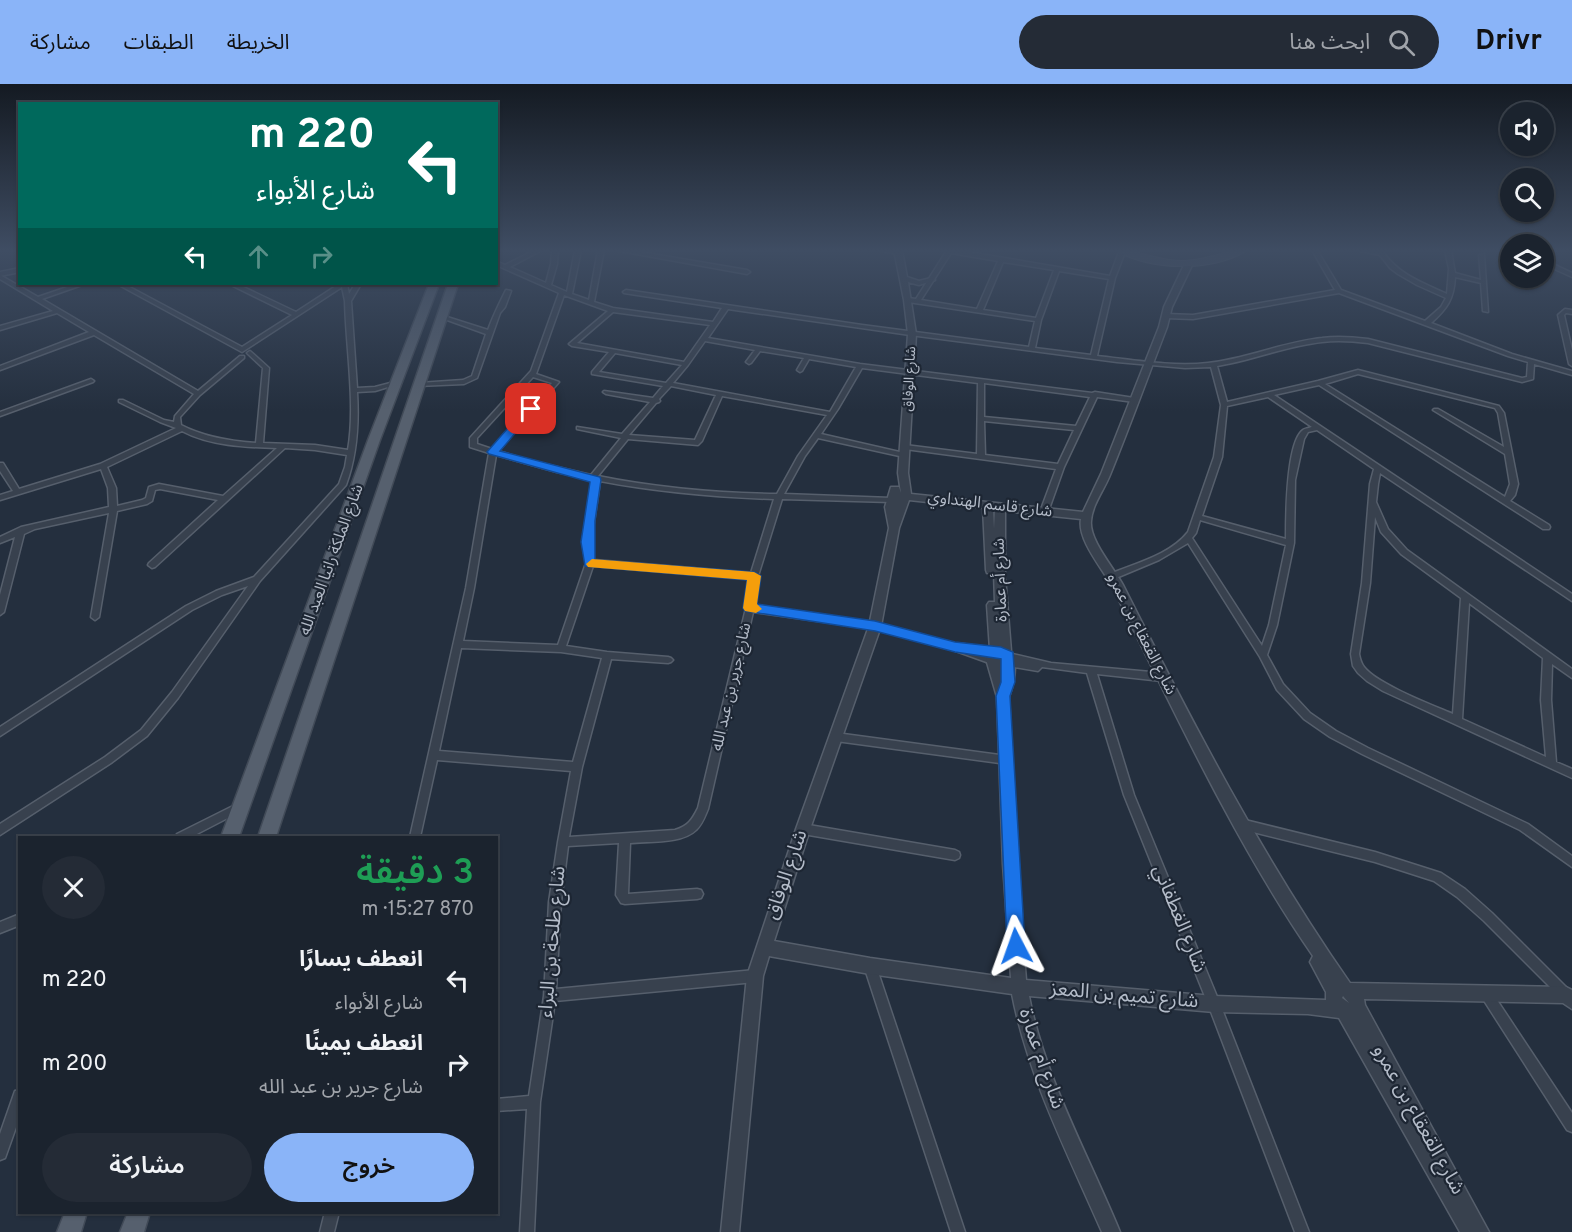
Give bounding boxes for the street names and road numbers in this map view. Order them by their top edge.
street label: شارع الوفاق [900,346,921,412]
street label: شارع الملكة رانيا العبد الله [295,482,370,639]
street label: شارع قاسم الهنداوي [927,487,1053,524]
street label: شارع أم عمارة [989,538,1013,622]
street label: شارع القعقاع بن عمرو [1101,570,1180,699]
street label: شارع جرير بن عبد الله [707,621,757,753]
street label: شارع الوفاق [760,827,814,923]
street label: شارع الغطفاني [1145,861,1212,977]
street label: شارع طلحة بن البراء [533,865,573,1019]
street label: شارع تميم بن المعز [1048,976,1199,1015]
street label: شارع أم عمارة [1012,1005,1071,1113]
street label: شارع القعقاع بن عمرو [1366,1040,1470,1200]

